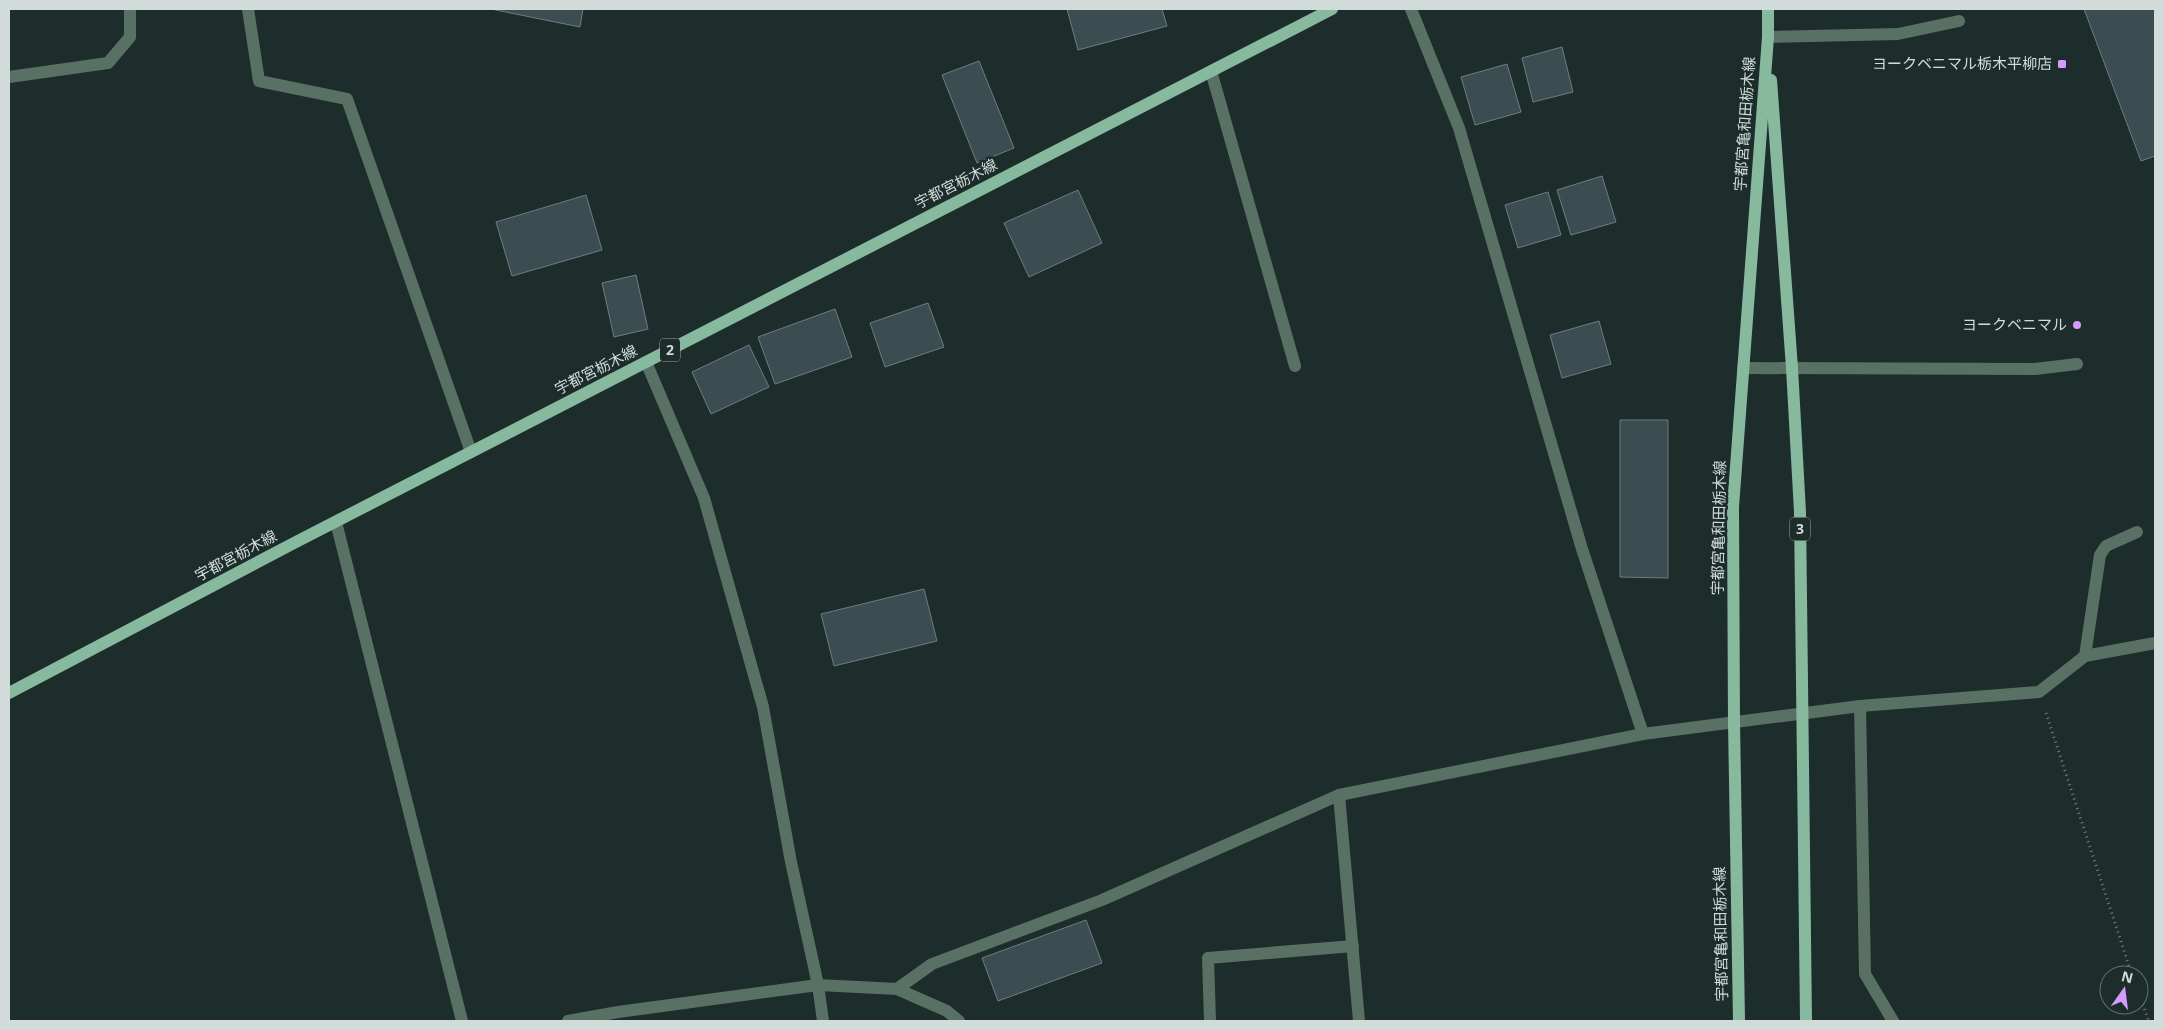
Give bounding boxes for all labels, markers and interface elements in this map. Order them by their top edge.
place label: ヨークベニマル栃木平柳店 [1872,53,2052,73]
street label: 宇都宮亀和田栃木線 [1729,56,1759,192]
marker: ヨークベニマル栃木平柳店 [2056,58,2068,70]
street label: 宇都宮栃木線 [911,154,1000,212]
place label: ヨークベニマル [1962,314,2067,334]
marker: ヨークベニマル [2071,319,2083,331]
road number: 2 [660,338,680,362]
street label: 宇都宮栃木線 [551,340,640,398]
street label: 宇都宮亀和田栃木線 [1707,460,1729,596]
road number: 3 [1790,518,1810,540]
street label: 宇都宮栃木線 [191,525,280,585]
street label: 宇都宮亀和田栃木線 [1709,866,1731,1002]
north arrow [2099,965,2149,1015]
text: N [2119,966,2135,987]

